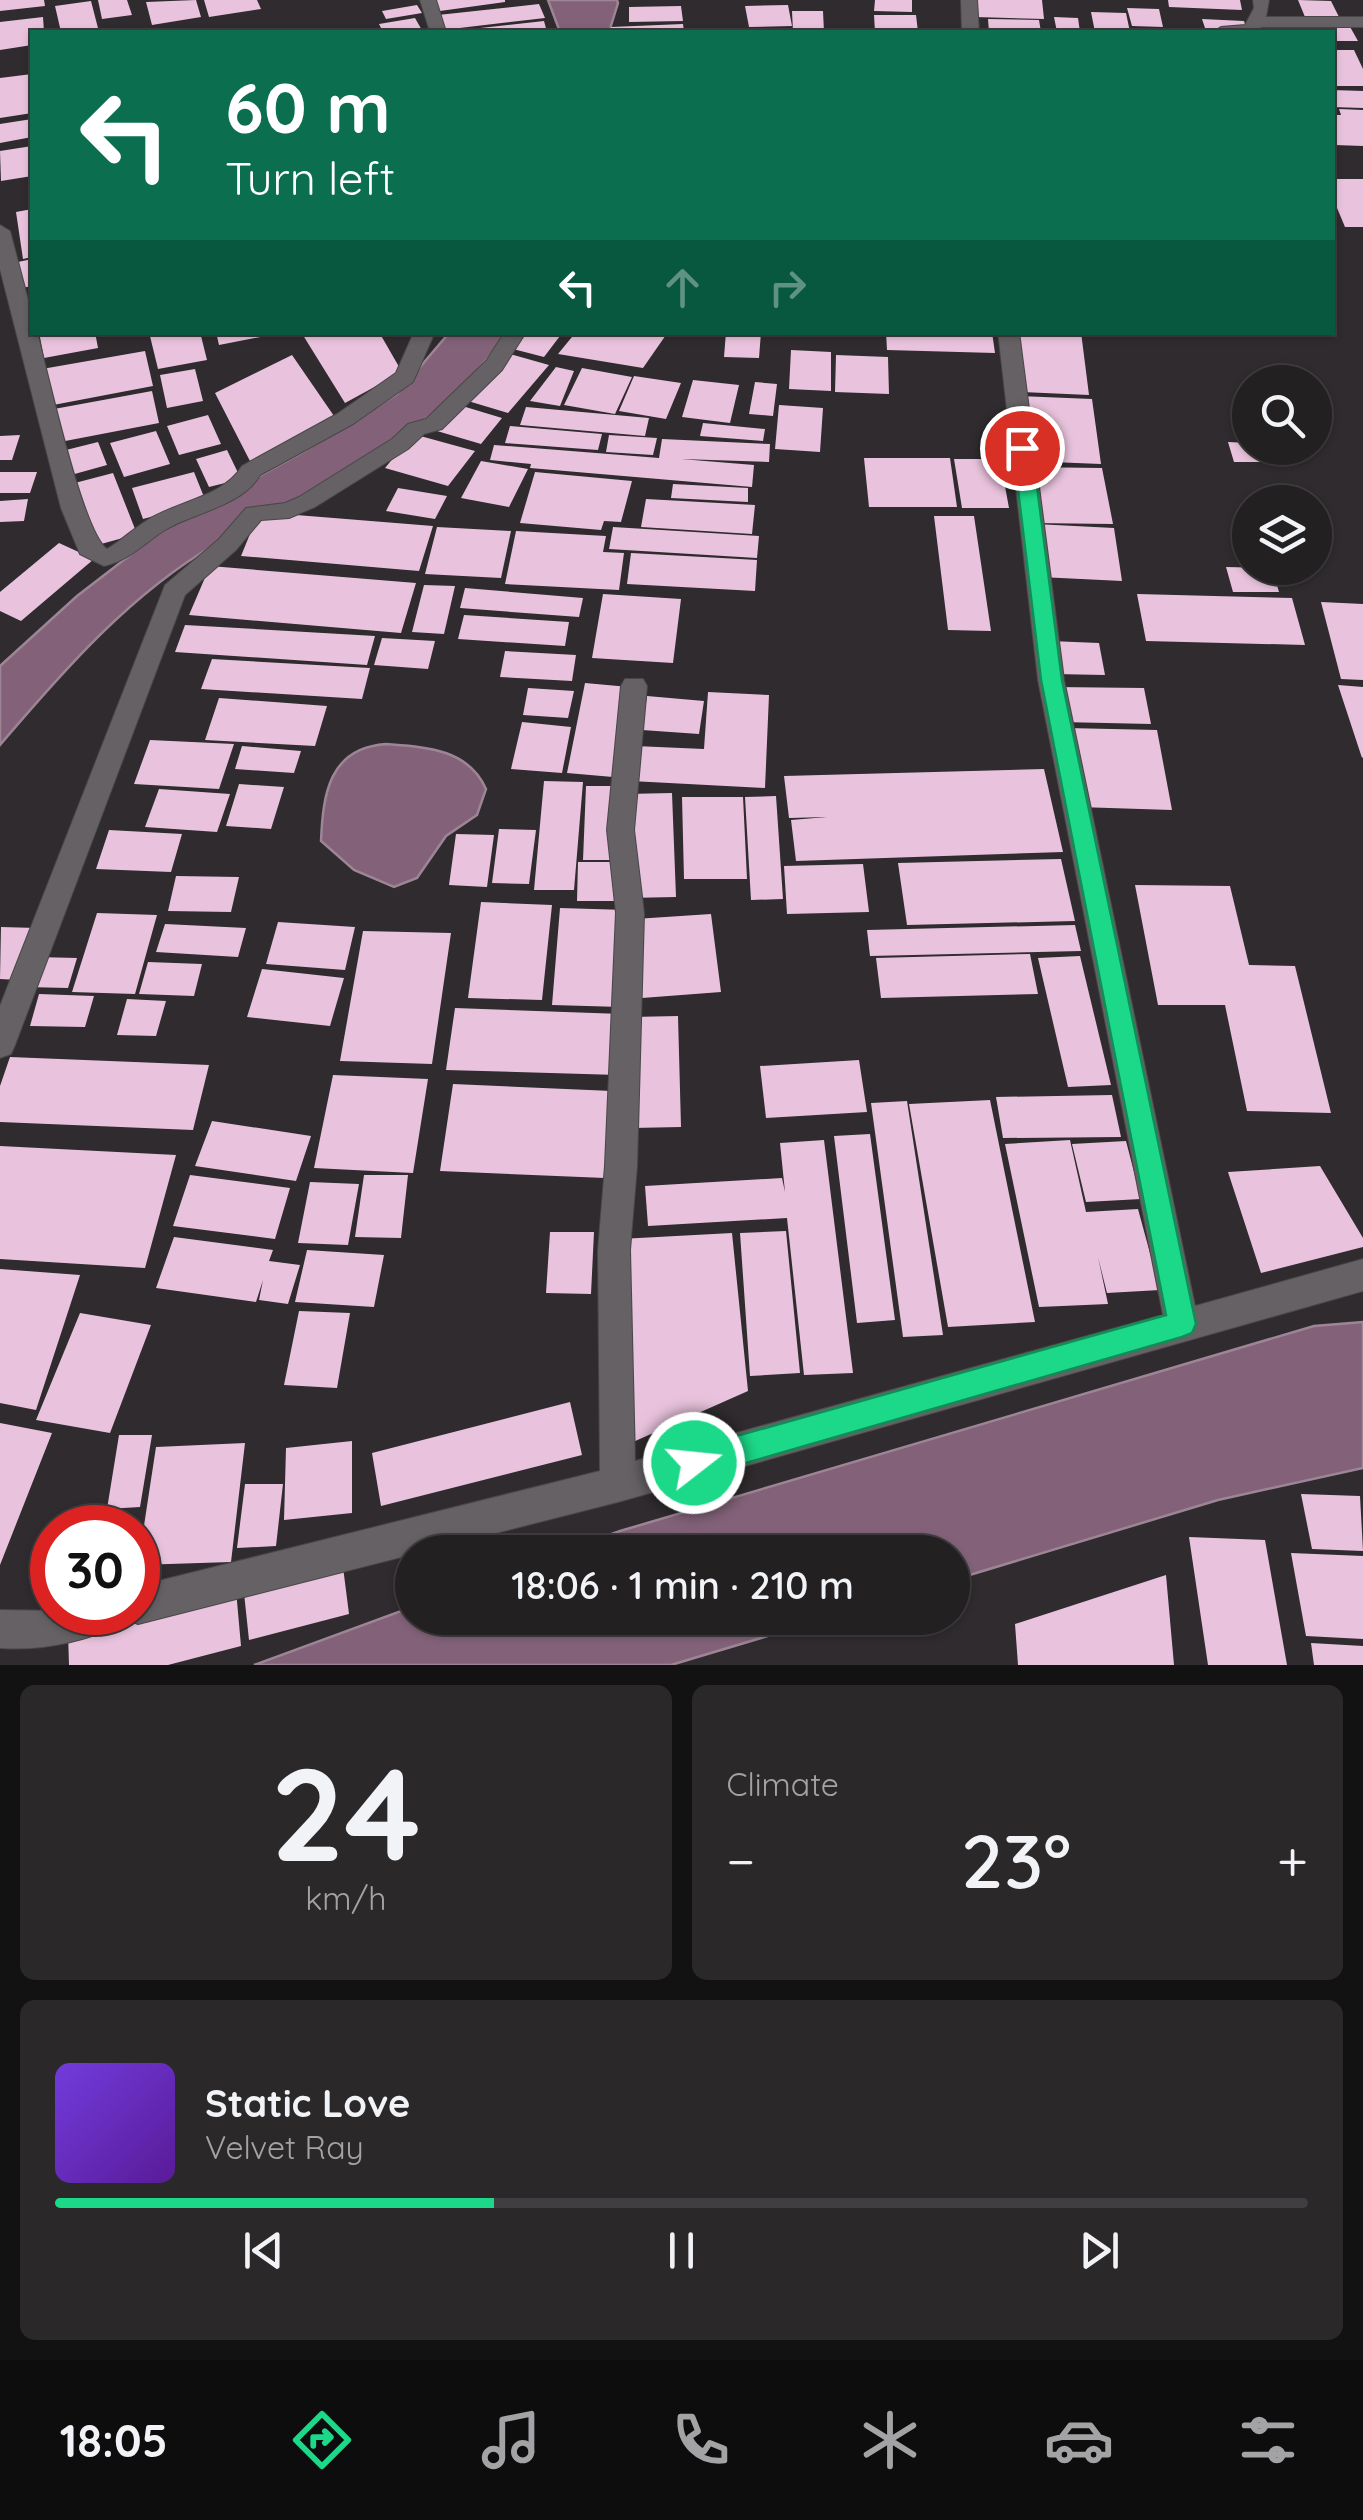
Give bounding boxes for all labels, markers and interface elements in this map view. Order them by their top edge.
text: 60 m [225,63,391,151]
icon: left [60,70,190,200]
text: Turn left [225,150,395,206]
icon: left [550,260,605,315]
icon: ahead [655,260,710,315]
icon: right [760,260,815,315]
map controls [1232,365,1332,585]
button: search [1232,365,1332,465]
pin [980,406,1065,491]
icon: arrive [995,421,1050,476]
button: layers [1232,485,1332,585]
position arrow [642,1411,746,1515]
speed limit sign: 30 [30,1505,160,1635]
text: 18:06 · 1 min · 210 m [511,1561,854,1609]
text: 24 [271,1731,421,1894]
text: Climate [727,1764,839,1804]
text: 23° [961,1813,1071,1907]
text: − [727,1826,755,1895]
text: + [1277,1826,1308,1895]
text: km/h [305,1878,386,1918]
text: Static Love [205,2079,410,2127]
text: Velvet Ray [205,2127,364,2167]
icon: previous [236,2223,291,2278]
icon: pause [654,2223,709,2278]
icon: next [1072,2223,1127,2278]
icon: directions [287,2405,357,2475]
icon: music [476,2405,546,2475]
icon: phone [666,2405,736,2475]
icon: climate [855,2405,925,2475]
icon: car [1044,2405,1114,2475]
icon: filters [1233,2405,1303,2475]
text: 18:05 [60,2412,168,2468]

